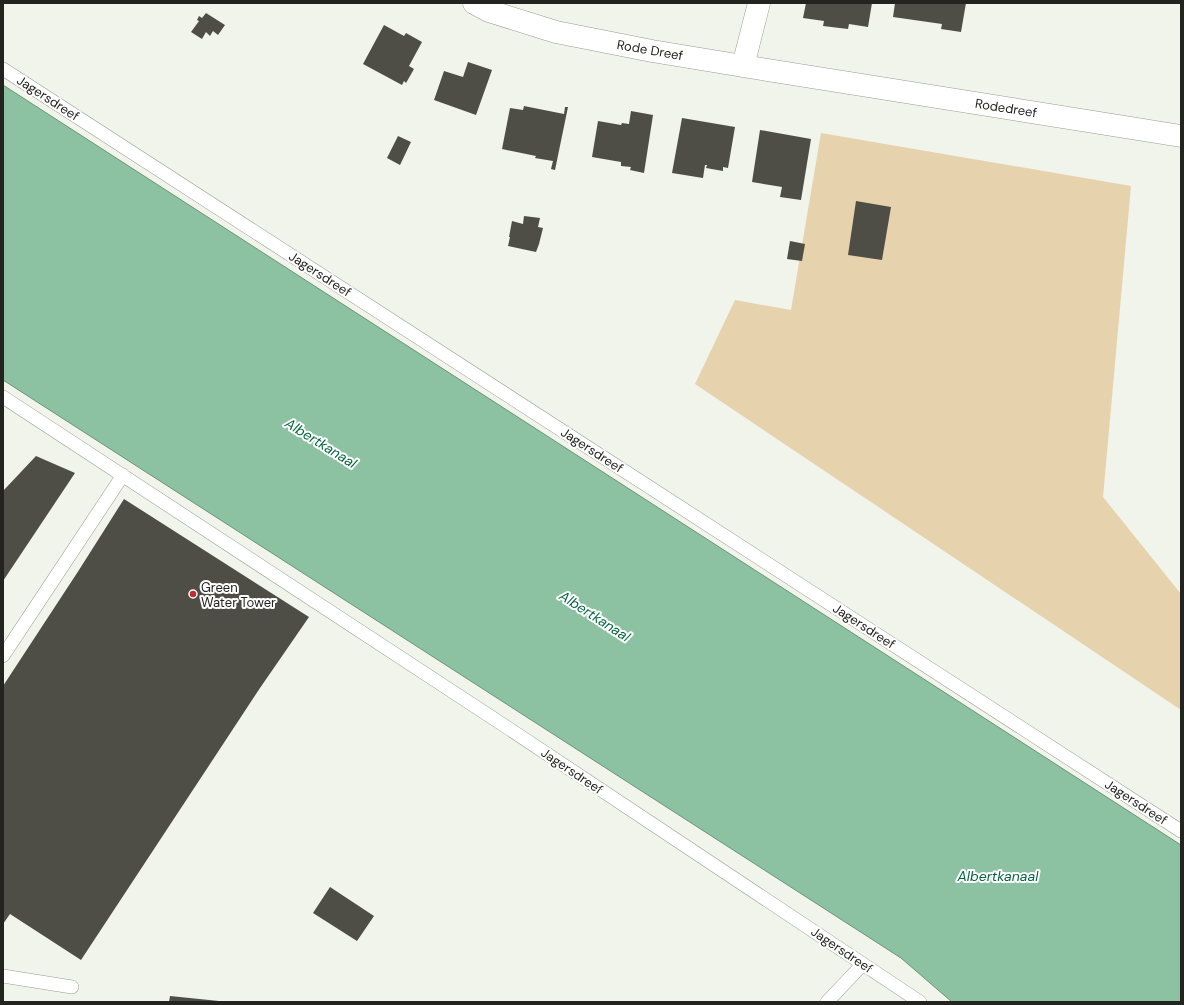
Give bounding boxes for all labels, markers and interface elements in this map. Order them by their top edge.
street label: Rode Dreef [616,36,685,64]
street label: Jagersdreef [14,71,83,125]
street label: Rodedreef [974,95,1039,121]
street label: Jagersdreef [286,247,355,301]
water label: Albertkanaal [281,413,361,473]
street label: Jagersdreef [558,423,627,477]
place label: Green Water Tower [201,579,276,611]
water label: Albertkanaal [555,586,635,646]
marker: Green Water Tower [188,589,198,599]
street label: Jagersdreef [830,599,899,653]
street label: Jagersdreef [538,744,607,798]
street label: Jagersdreef [1102,775,1171,829]
water label: Albertkanaal [957,867,1039,885]
street label: Jagersdreef [808,923,877,977]

